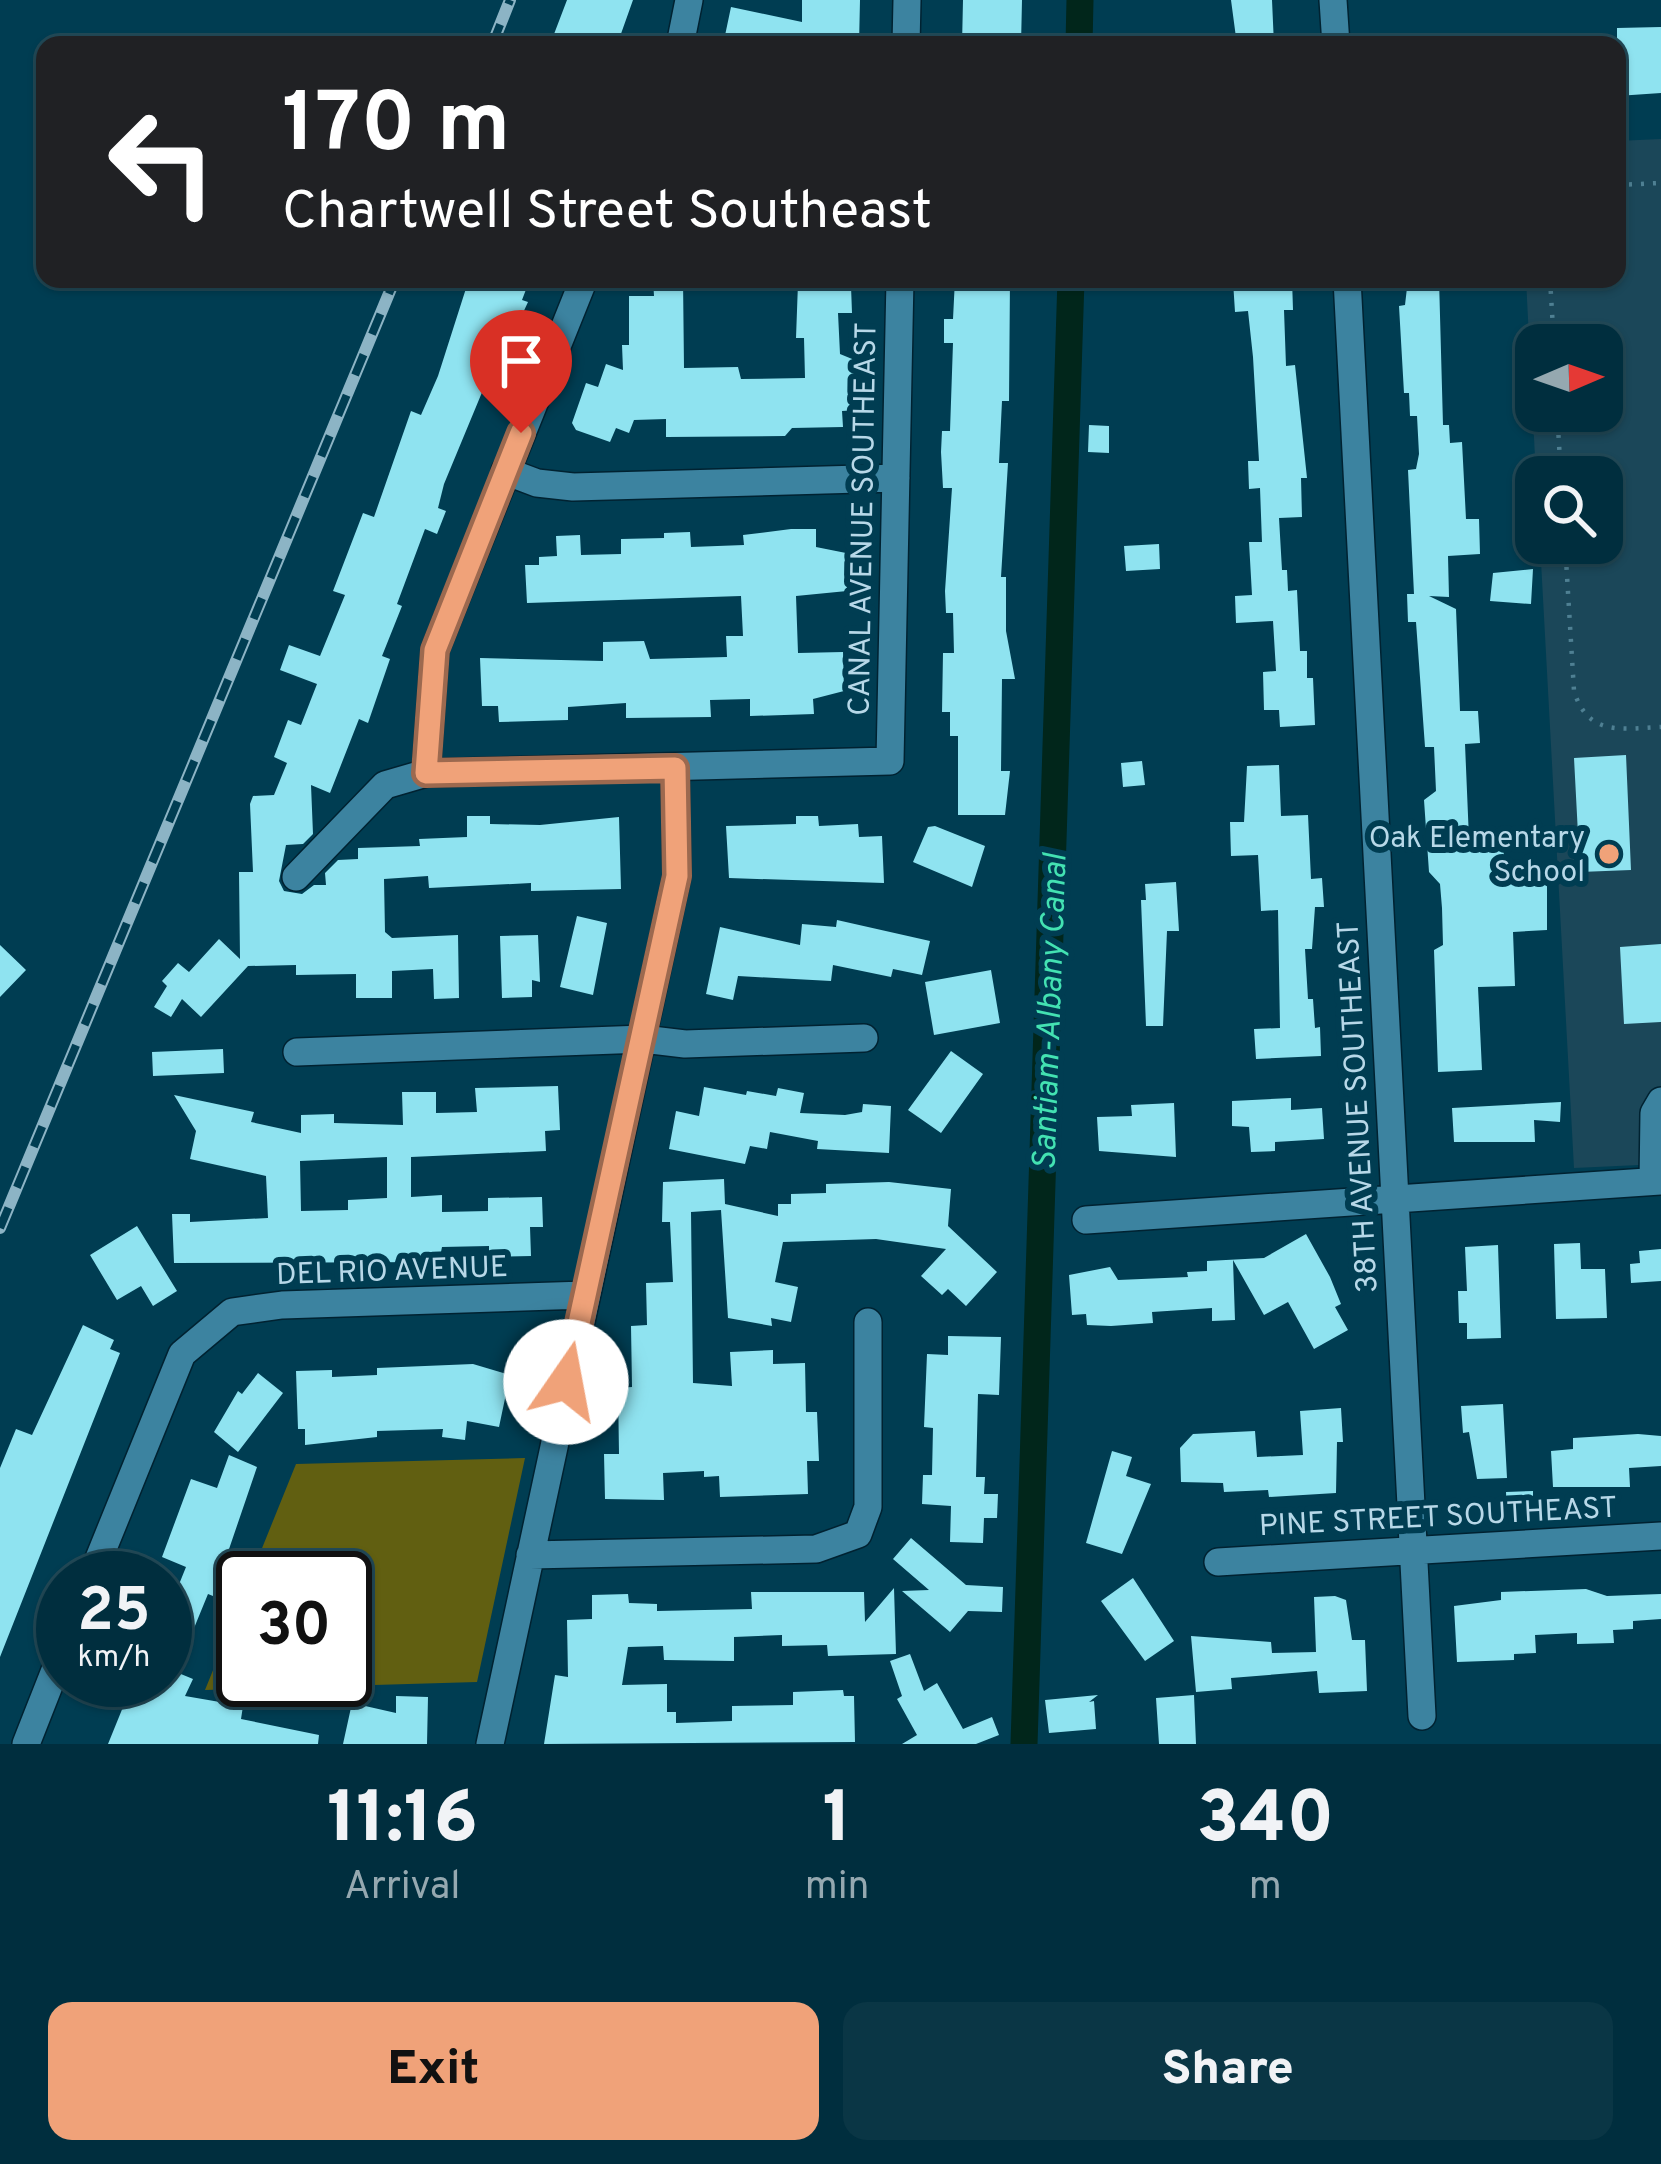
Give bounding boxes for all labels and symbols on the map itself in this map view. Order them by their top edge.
pin [470,310,572,433]
street label: CANAL AVENUE SOUTHEAST [843,322,886,716]
north arrow [1515,324,1623,432]
place label: Oak Elementary School [1369,821,1585,892]
marker: Oak Elementary School [1596,841,1622,867]
water label: Santiam-Albany Canal [1025,851,1079,1171]
street label: 38TH AVENUE SOUTHEAST [1331,920,1388,1294]
street label: DEL RIO AVENUE [276,1250,509,1295]
position arrow [503,1319,629,1445]
street label: PINE STREET SOUTHEAST [1258,1491,1618,1546]
speed limit sign: 30 [216,1551,372,1707]

